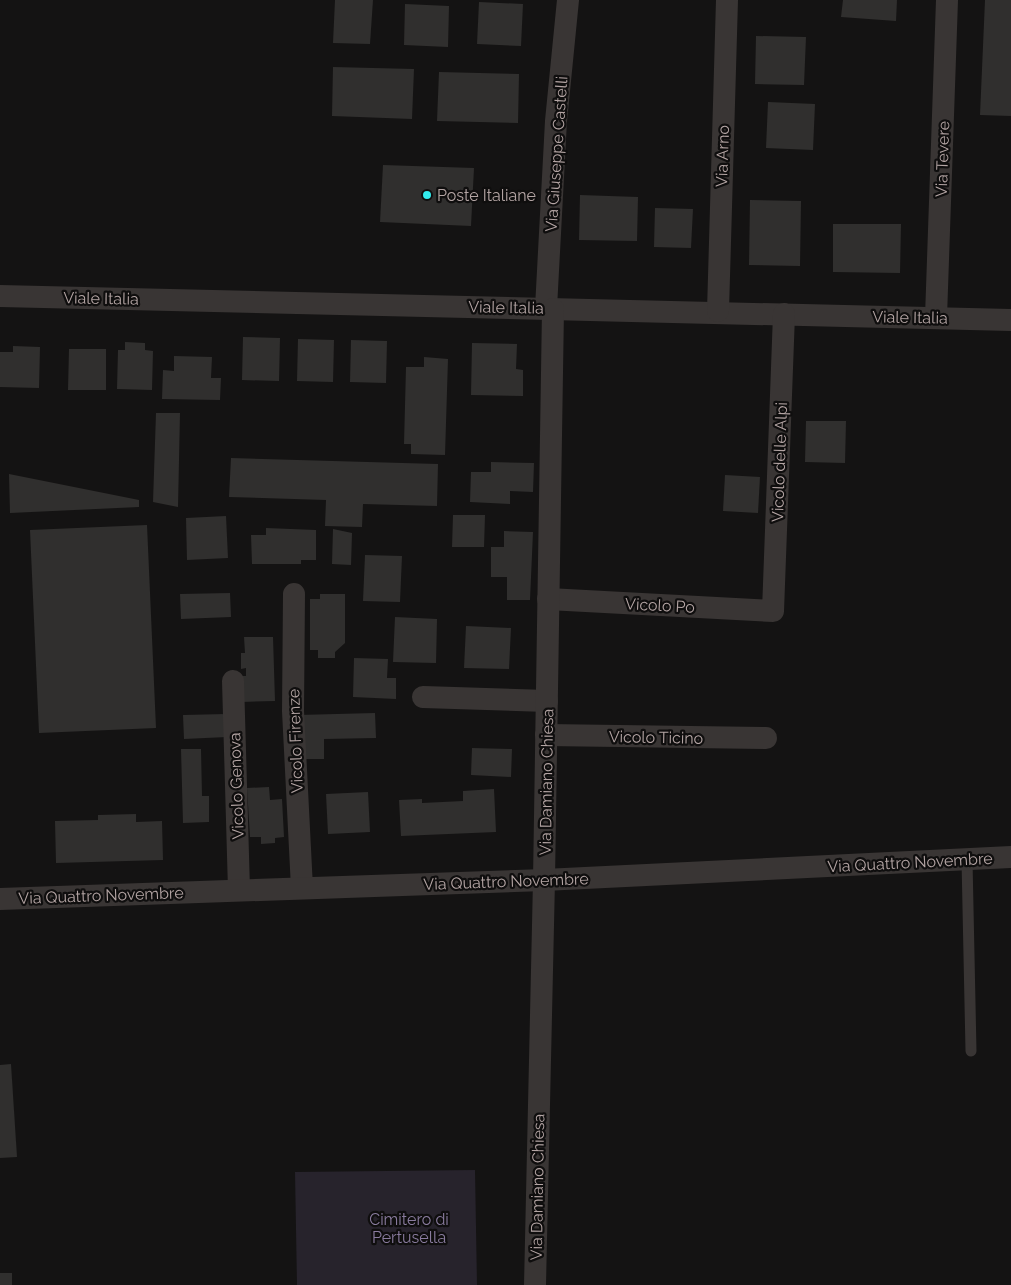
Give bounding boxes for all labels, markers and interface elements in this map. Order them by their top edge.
street label: Via Giuseppe Castelli [542,75,571,233]
street label: Via Tevere [932,121,953,197]
street label: Via Arno [712,125,733,187]
place label: Poste Italiane [437,186,536,205]
marker: Poste Italiane [421,189,433,201]
street label: Viale Italia [63,288,139,309]
street label: Viale Italia [468,297,544,318]
street label: Viale Italia [872,307,948,328]
street label: Vicolo delle Alpi [768,402,791,522]
street label: Vicolo Po [625,594,695,617]
street label: Vicolo Firenze [284,688,307,794]
street label: Via Damiano Chiesa [536,708,557,856]
street label: Vicolo Ticino [609,727,703,748]
street label: Vicolo Genova [225,732,248,840]
street label: Via Quattro Novembre [827,849,993,876]
street label: Via Quattro Novembre [423,869,589,894]
street label: Via Quattro Novembre [18,883,184,908]
street label: Via Damiano Chiesa [527,1113,548,1261]
park label: Cimitero di Pertusella [369,1210,449,1247]

